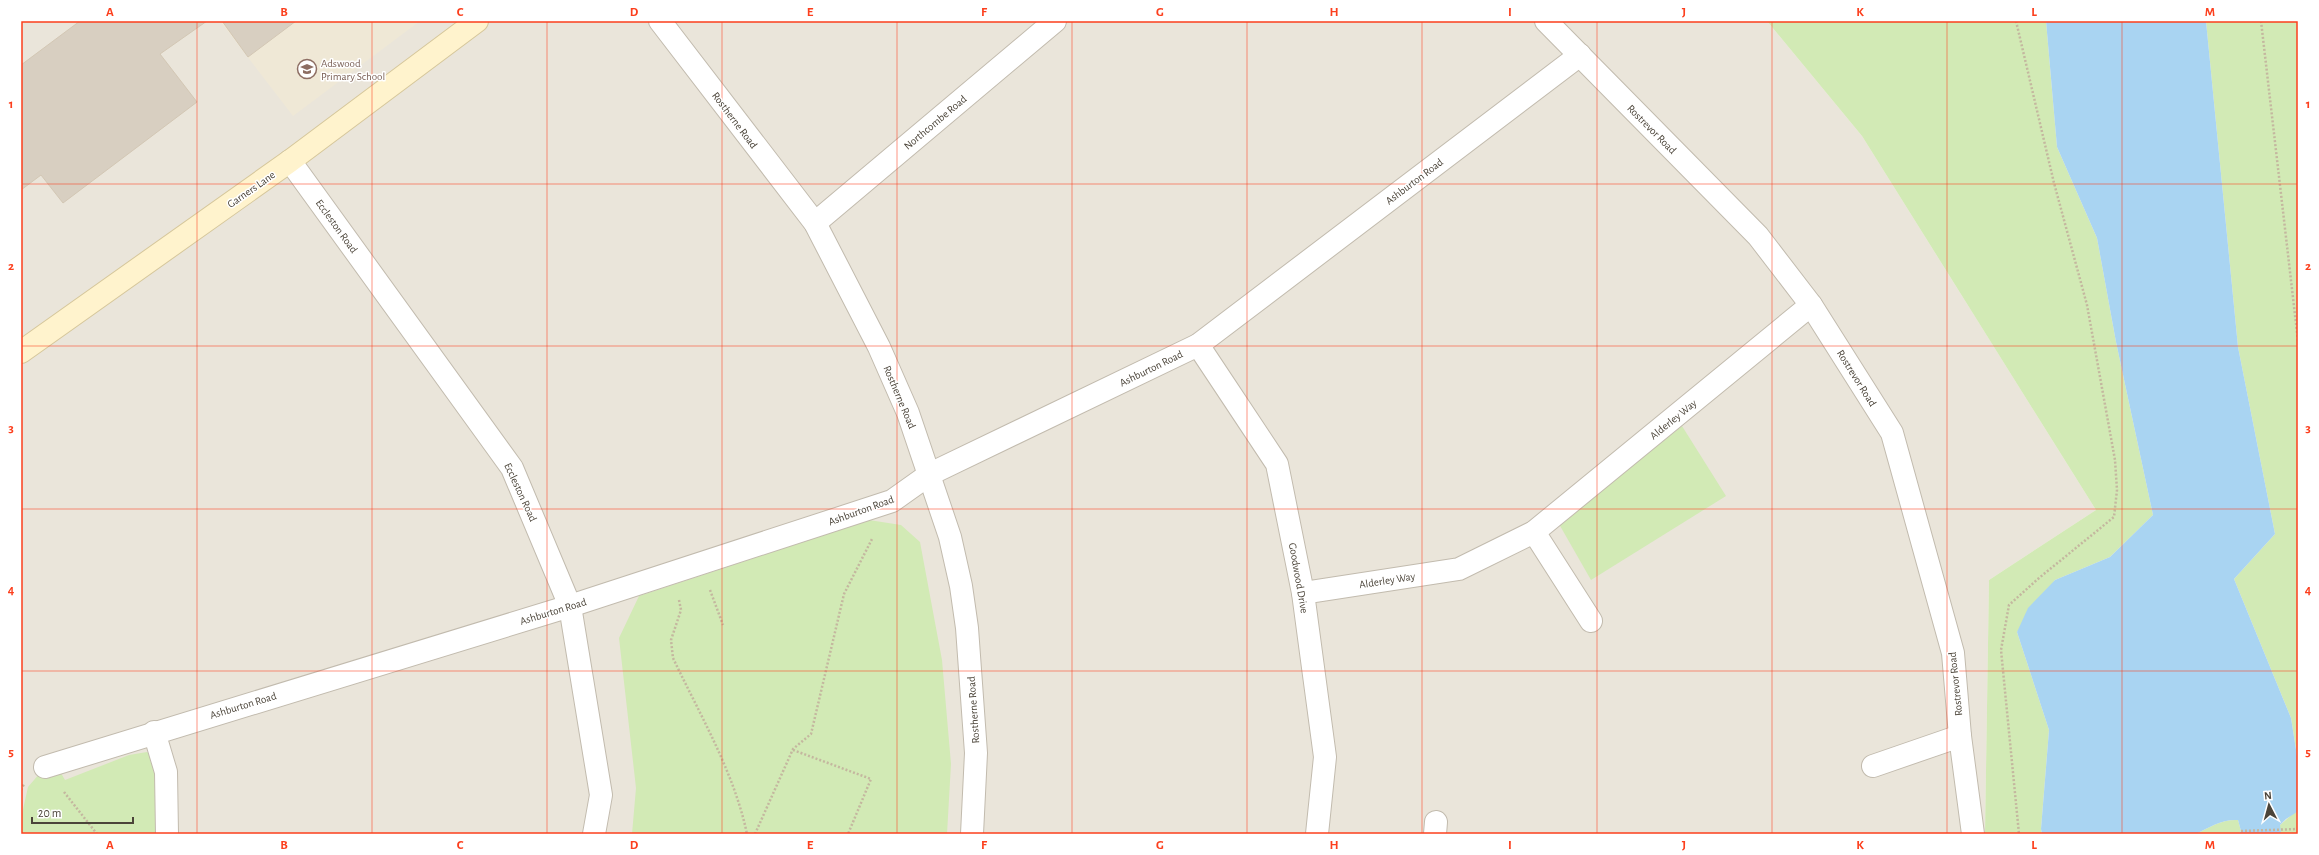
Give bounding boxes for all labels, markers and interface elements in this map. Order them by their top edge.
text: A [106,6,114,19]
text: B [280,6,288,19]
text: C [457,6,464,19]
text: D [630,6,639,19]
text: E [807,6,814,19]
text: F [981,6,988,19]
text: G [1156,6,1164,19]
text: H [1329,6,1339,19]
text: I [1508,6,1512,19]
text: J [1682,6,1686,19]
text: K [1856,6,1864,19]
text: L [2031,6,2037,19]
text: M [2205,6,2215,19]
school or university icon: Adswood Primary School [296,58,318,80]
place label: Adswood Primary School [321,58,385,82]
street label: Rostherne Road [710,90,759,151]
street label: Northcombe Road [902,93,969,152]
text: 1 [9,98,13,111]
text: 1 [2306,98,2310,111]
street label: Rostrevor Road [1625,103,1678,156]
street label: Ashburton Road [1383,156,1445,207]
street label: Garners Lane [225,169,277,210]
street label: Eccleston Road [314,197,360,255]
text: 2 [8,260,14,273]
text: 2 [2305,260,2311,273]
street label: Ashburton Road [1118,348,1185,388]
street label: Rostrevor Road [1835,348,1878,409]
street label: Rostherne Road [881,364,918,431]
street label: Alderley Way [1648,397,1699,441]
text: 3 [8,422,14,435]
text: 3 [2305,422,2311,435]
street label: Eccleston Road [502,461,539,524]
street label: Ashburton Road [827,493,896,527]
street label: Goodwood Drive [1287,542,1310,614]
street label: Alderley Way [1358,571,1416,590]
text: 4 [8,584,15,597]
text: 4 [2305,584,2312,597]
street label: Ashburton Road [519,596,588,627]
street label: Rostrevor Road [1947,651,1964,717]
street label: Rostherne Road [966,676,981,744]
street label: Ashburton Road [209,690,278,721]
text: 5 [8,746,14,759]
text: 5 [2305,746,2311,759]
north arrow [2249,785,2289,825]
text: N [2264,790,2272,801]
scale bar [32,799,133,825]
text: 20 m [38,807,61,819]
text: A [106,839,114,852]
text: B [280,839,288,852]
text: C [457,839,464,852]
text: D [630,839,639,852]
text: E [807,839,814,852]
text: F [981,839,988,852]
text: G [1156,839,1164,852]
text: H [1329,839,1339,852]
text: I [1508,839,1512,852]
text: J [1682,839,1686,852]
text: K [1856,839,1864,852]
text: L [2031,839,2037,852]
text: M [2205,839,2215,852]

